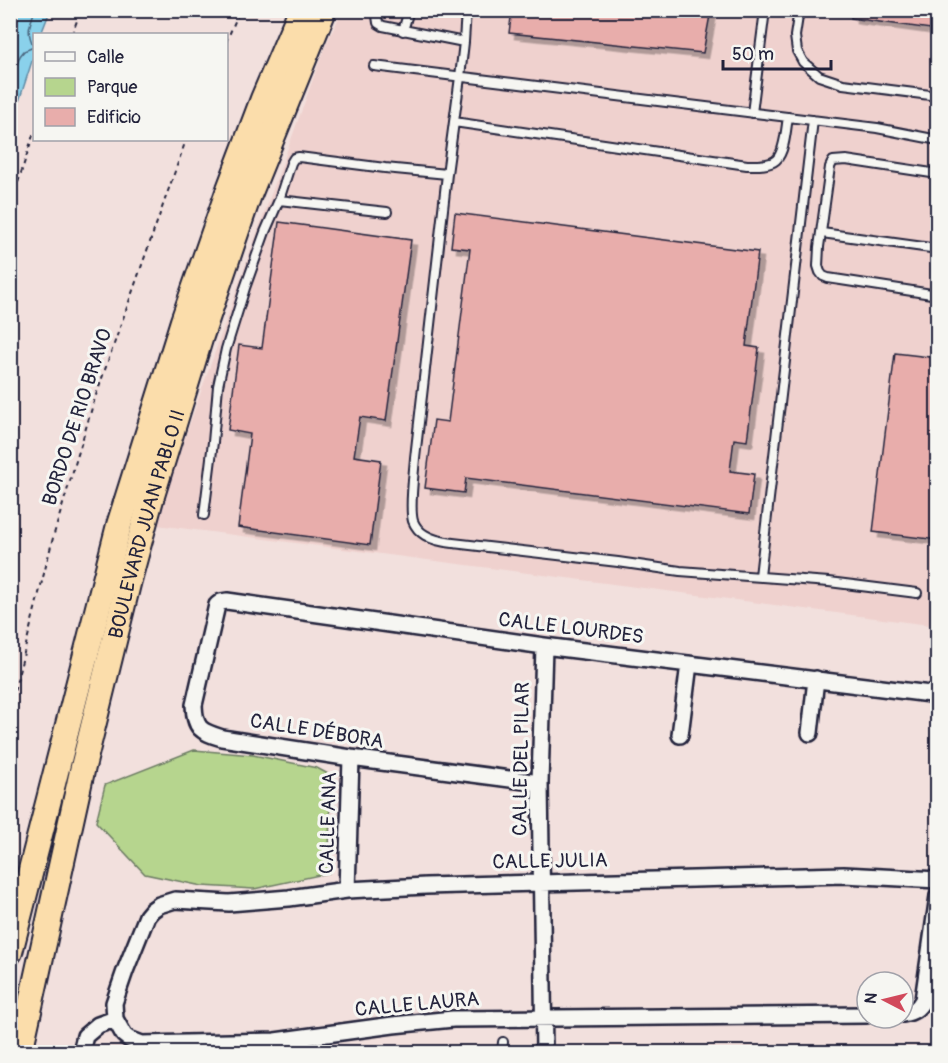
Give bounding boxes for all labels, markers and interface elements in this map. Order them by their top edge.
legend [33,33,228,141]
scale bar [723,33,831,71]
text: 50 m [732,43,774,66]
text: Calle [87,46,124,69]
text: Parque [87,76,137,99]
text: Edificio [87,106,141,129]
street label: BORDO DE RIO BRAVO [37,325,117,509]
street label: BOULEVARD JUAN PABLO II [103,406,190,641]
street label: CALLE LOURDES [497,607,645,649]
street label: CALLE DEL PILAR [507,682,535,836]
street label: CALLE DÉBORA [248,708,386,754]
street label: CALLE ANA [314,772,342,874]
street label: CALLE JULIA [492,847,608,875]
north arrow [855,970,915,1030]
street label: CALLE LAURA [354,986,480,1022]
text: N [861,992,882,1005]

